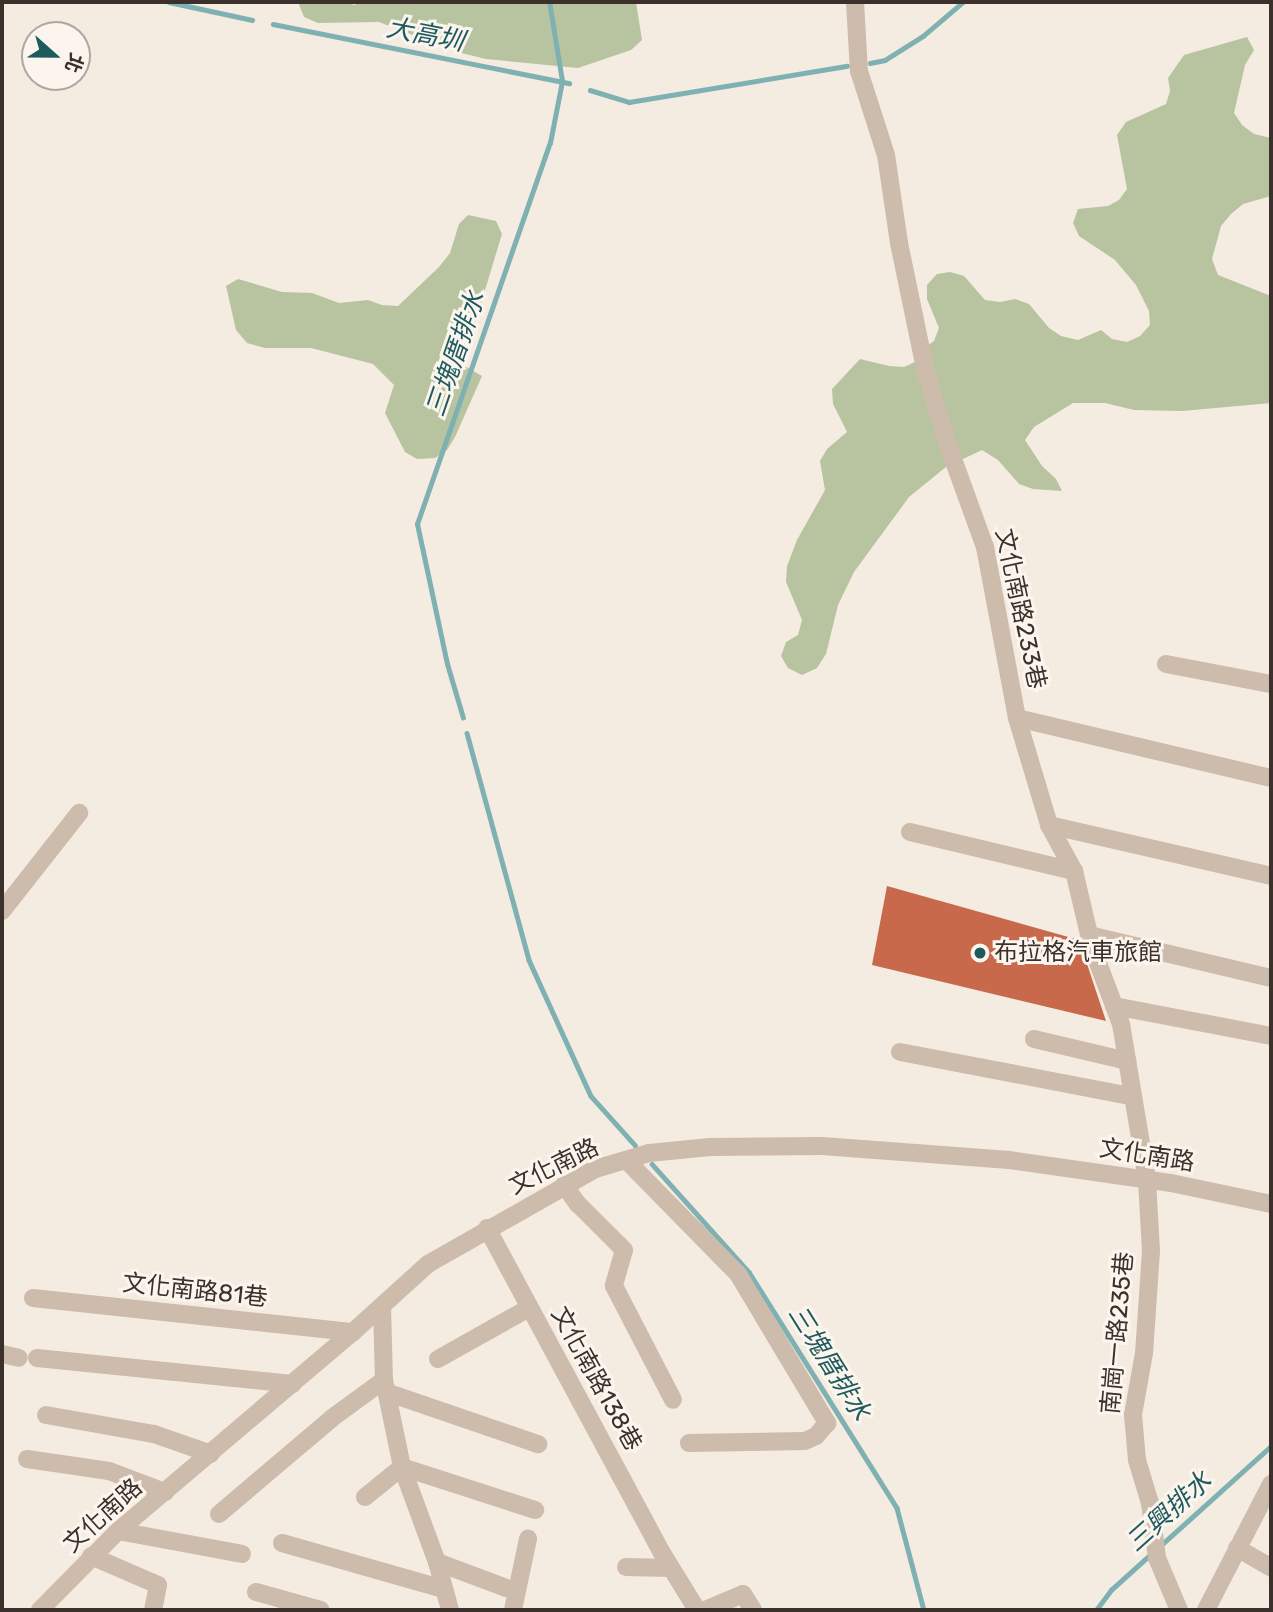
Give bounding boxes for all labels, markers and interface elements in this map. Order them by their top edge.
water label: 大高圳 [384,12,466,58]
north arrow [21,21,91,91]
text: 北 [60,50,88,76]
water label: 三塊厝排水 [420,287,492,421]
street label: 文化南路233巷 [989,526,1051,692]
place label: 布拉格汽車旅館 [994,939,1162,967]
marker: 布拉格汽車旅館 [972,945,988,961]
street label: 文化南路 [505,1133,603,1201]
street label: 文化南路 [1097,1134,1197,1178]
street label: 南崗一路235巷 [1097,1251,1139,1415]
street label: 文化南路81巷 [121,1269,269,1313]
water label: 三塊厝排水 [781,1300,877,1426]
street label: 文化南路138巷 [545,1302,647,1456]
water label: 三興排水 [1120,1466,1218,1558]
street label: 文化南路 [58,1473,148,1559]

